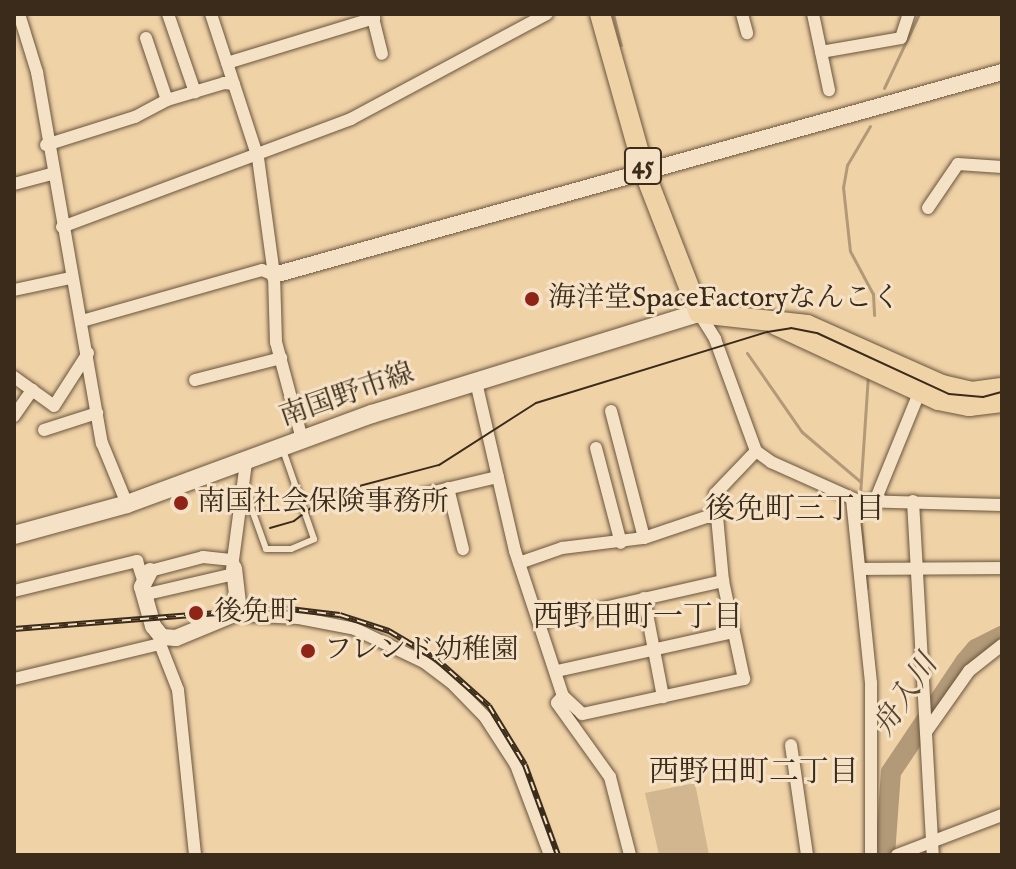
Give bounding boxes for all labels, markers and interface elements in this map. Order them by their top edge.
road number: 45 [623,144,663,188]
place label: 海洋堂SpaceFactoryなんこく [548,282,900,316]
marker: 海洋堂SpaceFactoryなんこく [523,290,541,308]
street label: 南国野市線 [275,357,419,435]
place label: 南国社会保険事務所 [197,486,449,520]
district label: 後免町三丁目 [705,492,885,528]
marker: 南国社会保険事務所 [172,494,190,512]
place label: 後免町 [214,596,298,630]
district label: 西野田町一丁目 [533,600,743,636]
marker: 後免町 [185,602,207,624]
place label: フレンド幼稚園 [324,634,520,668]
marker: フレンド幼稚園 [299,642,317,660]
water label: 舟入川 [866,649,946,743]
district label: 西野田町二丁目 [649,755,859,791]

